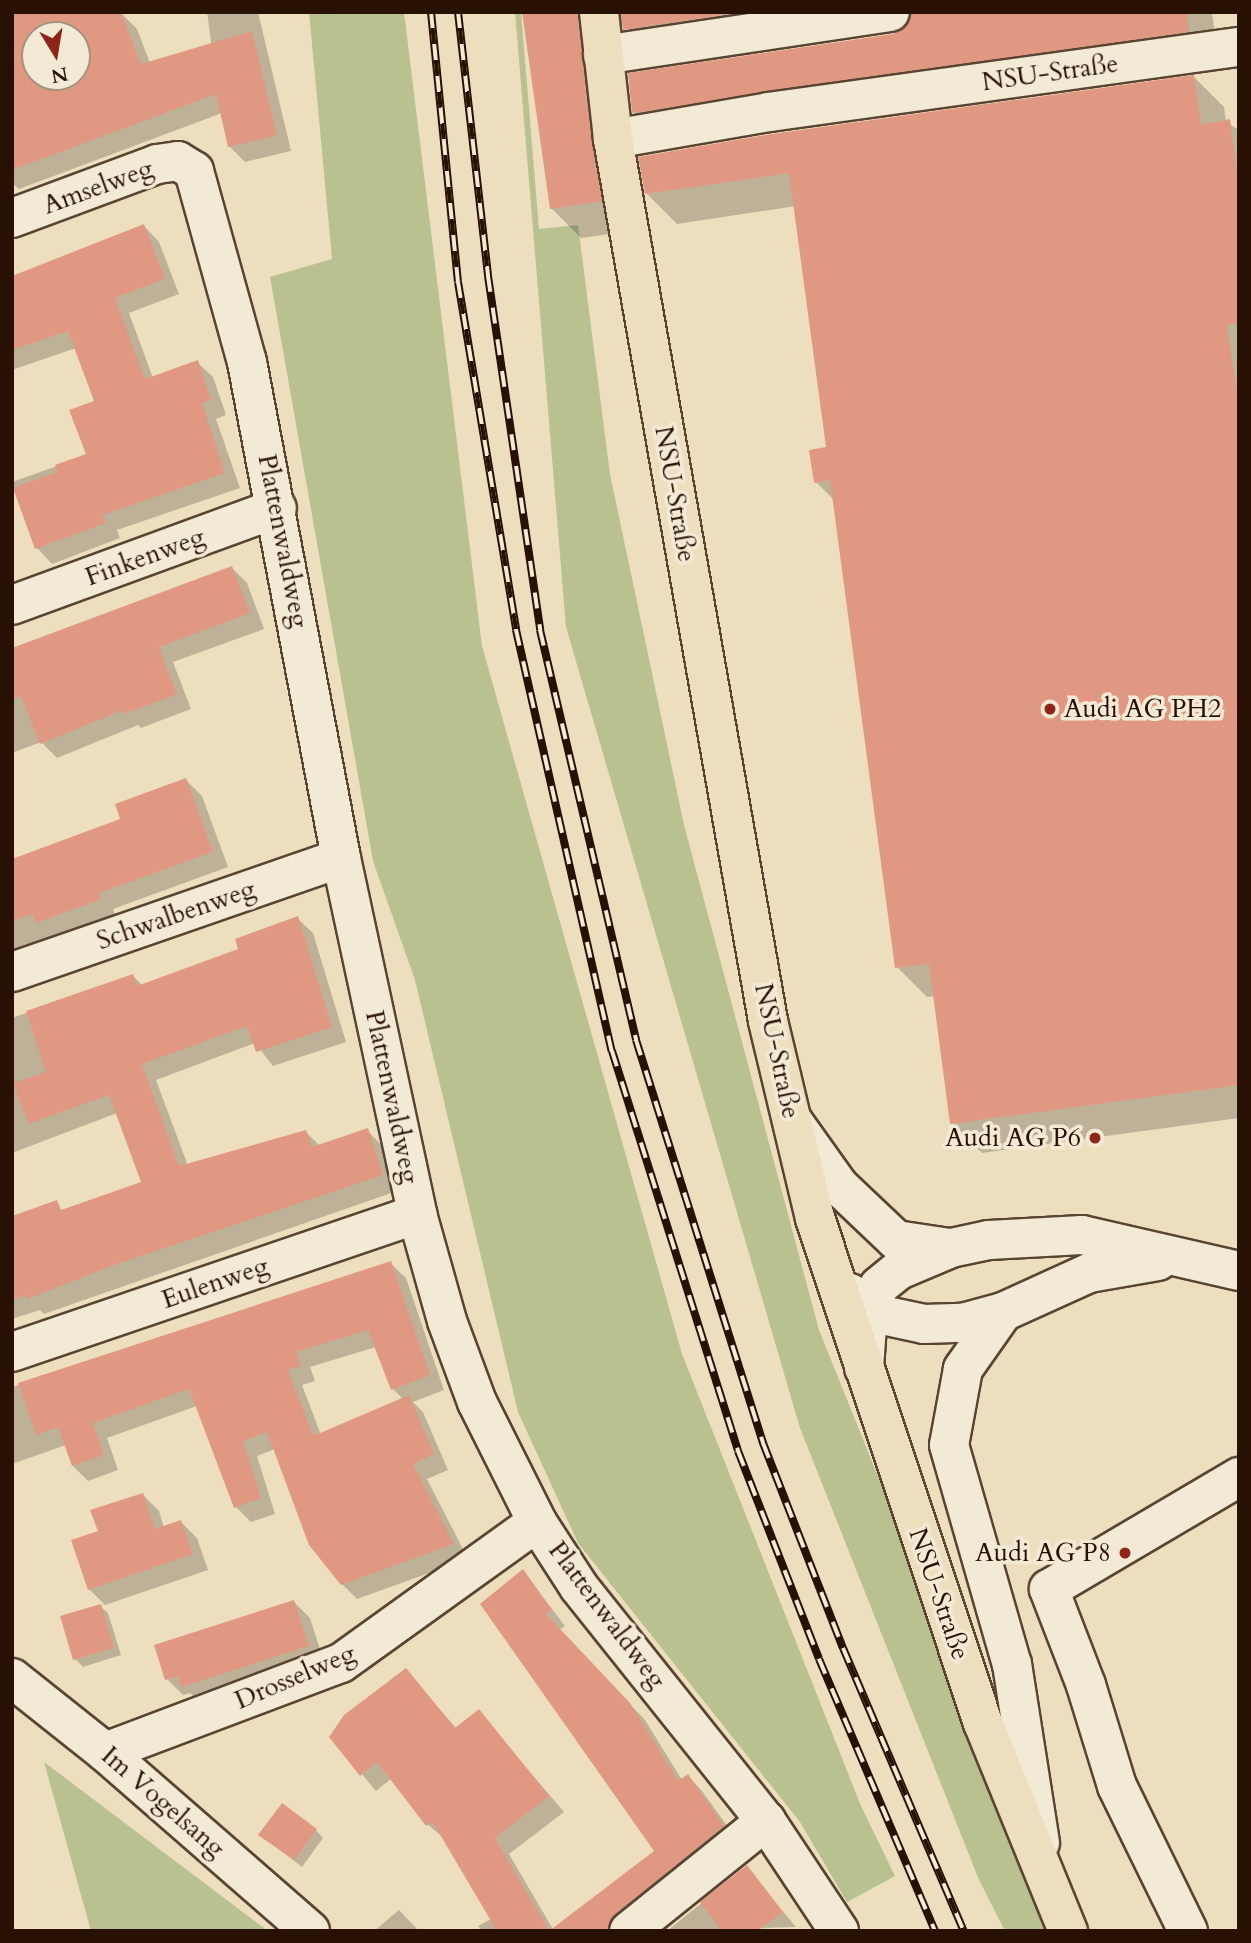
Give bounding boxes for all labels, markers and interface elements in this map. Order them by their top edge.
north arrow [21,21,91,91]
street label: NSU-Straße [980,48,1120,98]
text: N [49,60,70,89]
street label: Amselweg [39,153,157,221]
street label: NSU-Straße [648,424,702,564]
street label: Plattenwaldweg [251,452,315,630]
street label: Finkenweg [81,521,209,593]
place label: Audi AG PH2 [1064,693,1221,725]
marker: Audi AG PH2 [1042,701,1058,717]
street label: Schwalbenweg [93,873,259,957]
street label: NSU-Straße [747,981,807,1121]
street label: Plattenwaldweg [358,1008,426,1186]
place label: Audi AG P6 [945,1122,1081,1154]
marker: Audi AG P6 [1087,1130,1103,1146]
street label: Eulenweg [158,1250,272,1316]
street label: NSU-Straße [902,1524,976,1664]
street label: Plattenwaldweg [542,1535,672,1695]
place label: Audi AG P8 [975,1537,1111,1569]
marker: Audi AG P8 [1117,1545,1133,1561]
street label: Drosselweg [230,1638,360,1716]
street label: Im Vogelsang [95,1740,231,1864]

